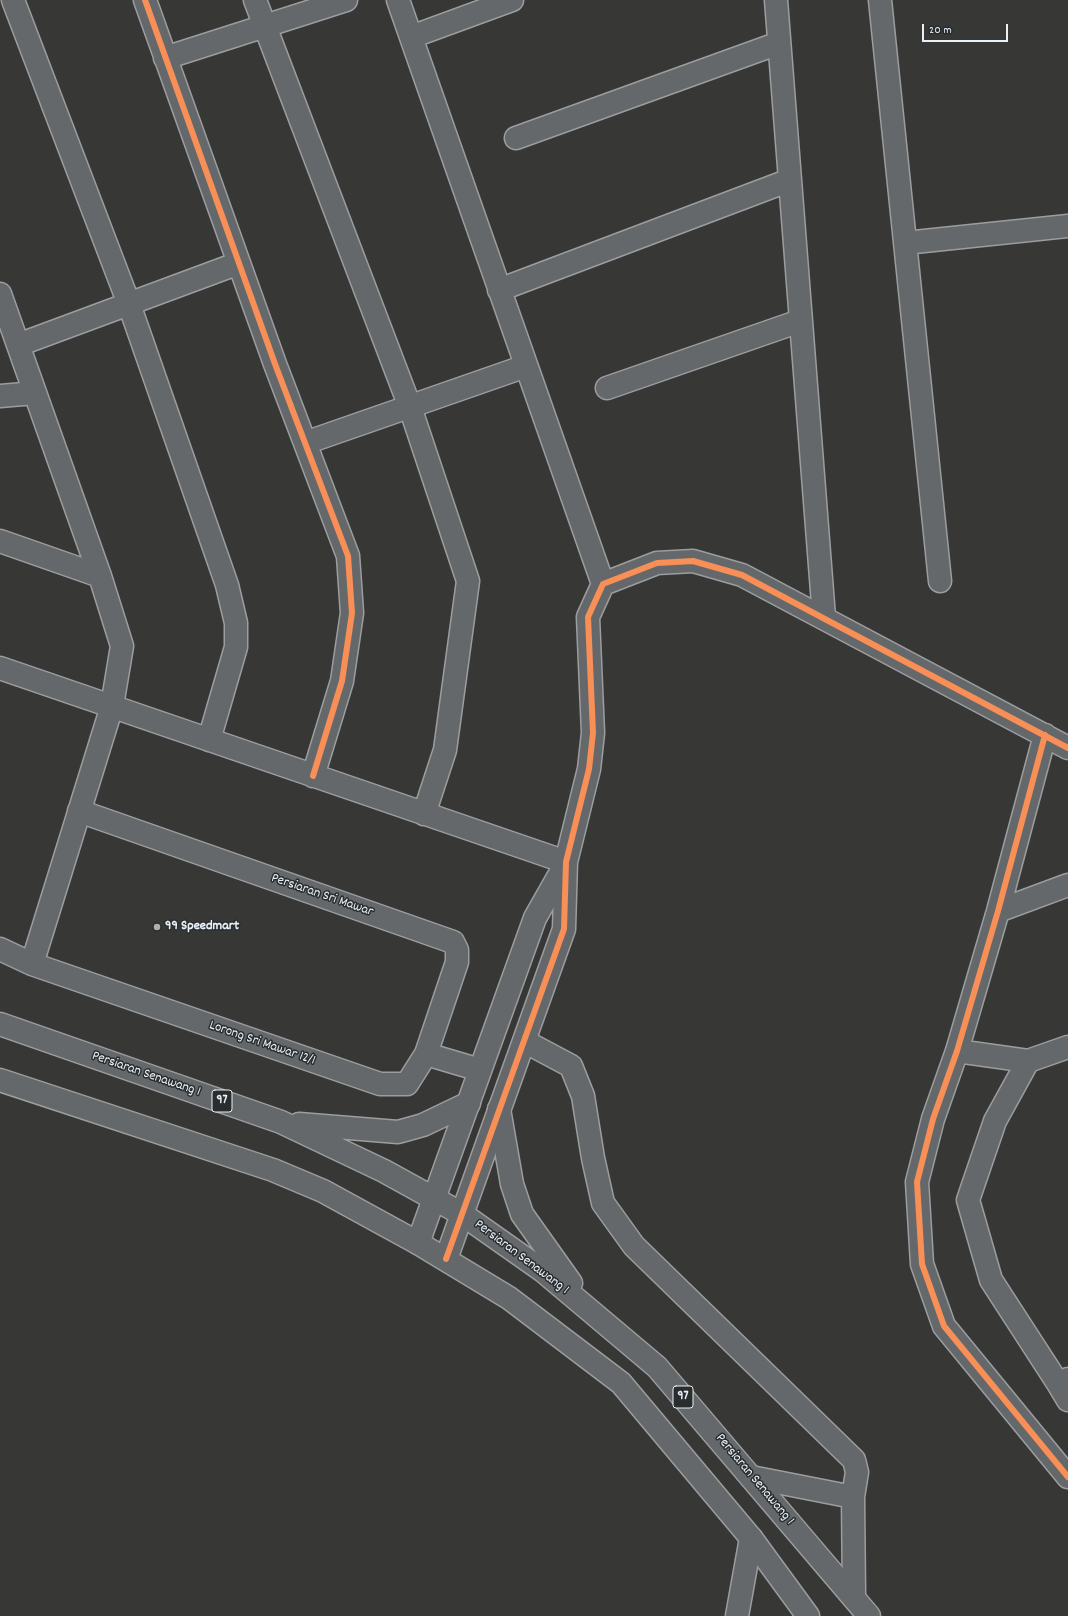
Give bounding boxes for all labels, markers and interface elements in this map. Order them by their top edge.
scale bar [924,16,1010,42]
text: 20 m [929,22,952,39]
street label: Persiaran Sri Mawar [269,871,375,921]
place label: 99 Speedmart [165,919,239,935]
marker: 99 Speedmart [152,922,162,932]
street label: Lorong Sri Mawar 12/1 [207,1018,317,1070]
street label: Persiaran Senawang 1 [89,1049,203,1101]
road number: 97 [212,1090,232,1112]
street label: Persiaran Senawang 1 [470,1217,572,1299]
road number: 97 [673,1386,693,1408]
street label: Persiaran Senawang 1 [711,1431,797,1529]

